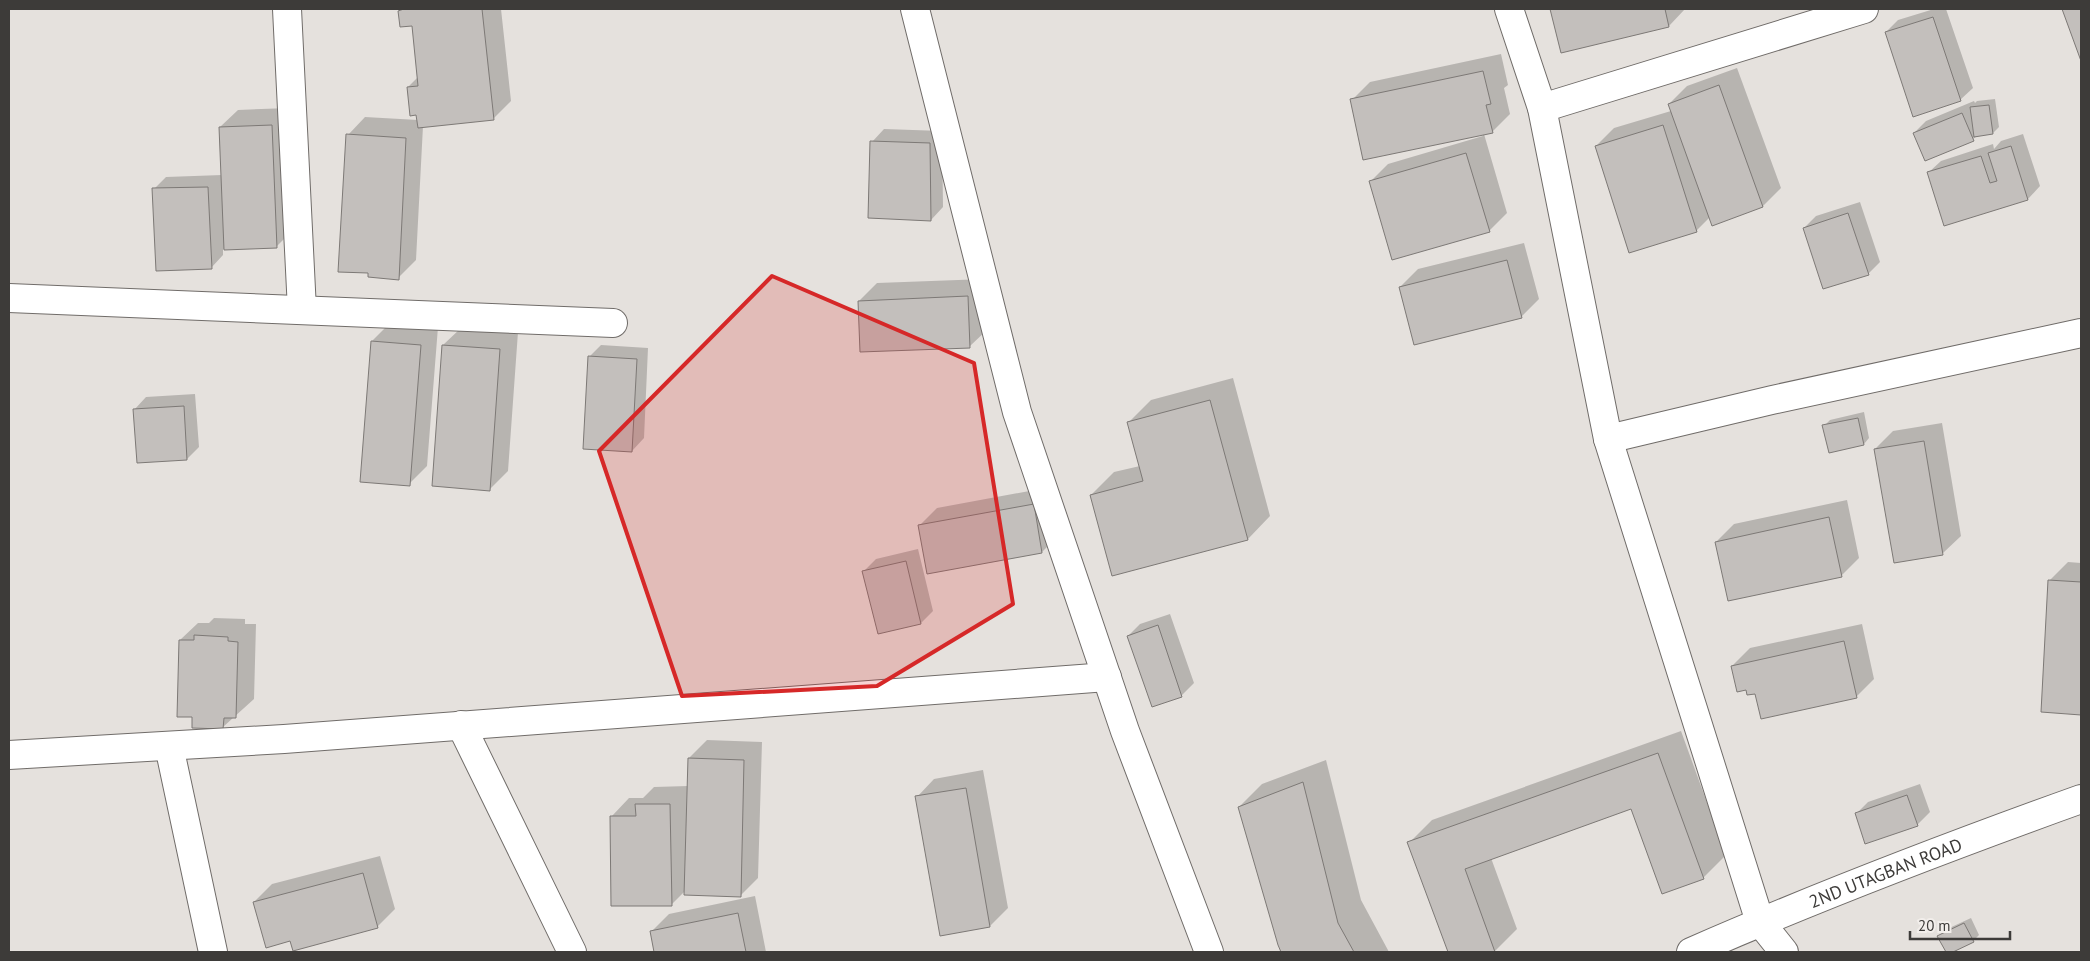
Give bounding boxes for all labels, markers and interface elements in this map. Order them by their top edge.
street label: 2ND UTAGBAN ROAD [1805,832,1965,913]
scale bar [1910,908,2010,940]
text: 20 m [1918,916,1951,935]

